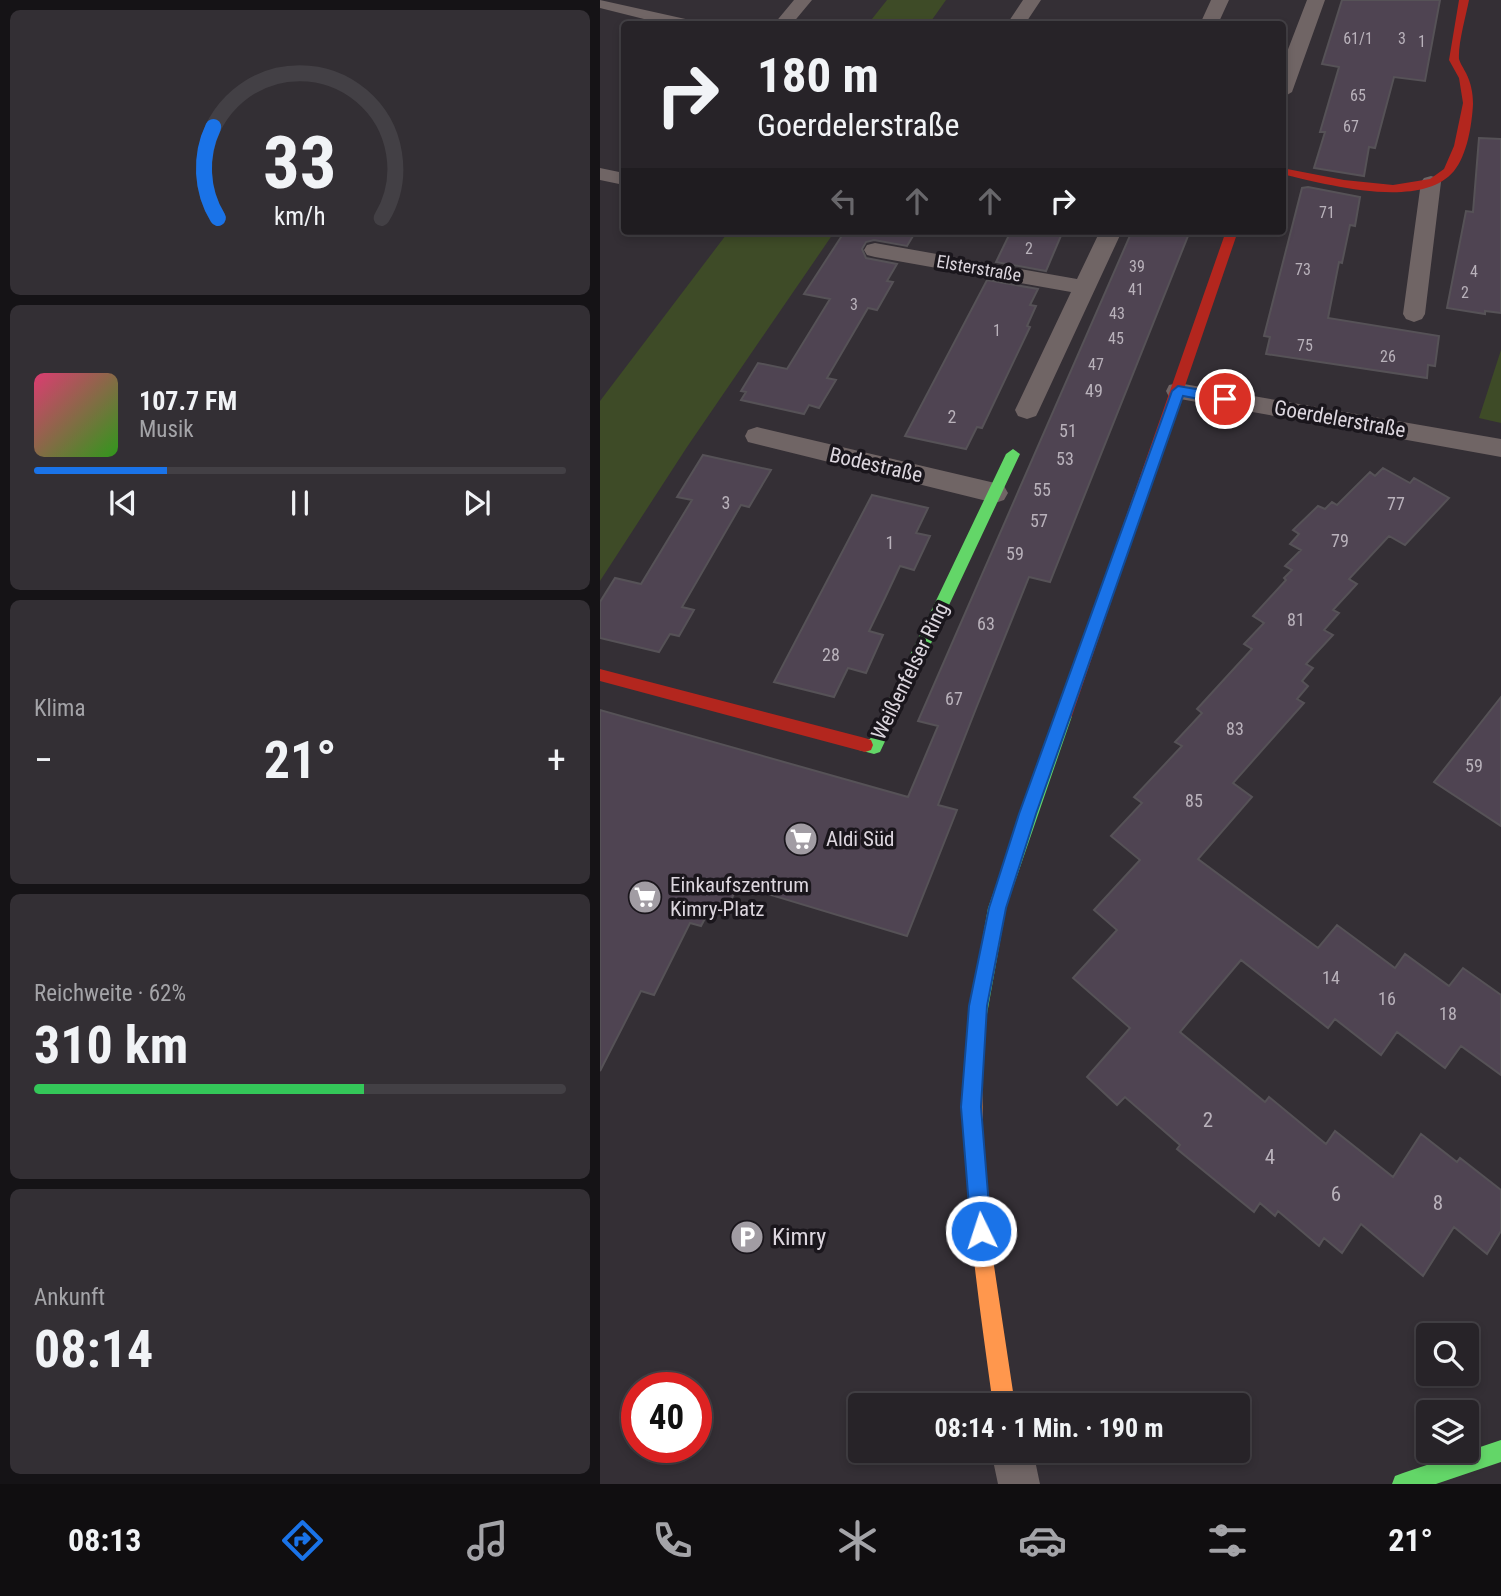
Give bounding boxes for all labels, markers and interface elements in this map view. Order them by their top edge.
house number: 61/1 [1343,29,1373,48]
house number: 3 [1398,29,1406,48]
house number: 1 [1418,32,1426,51]
text: 180 m [757,47,879,104]
icon: right [642,49,733,140]
house number: 65 [1350,86,1366,105]
text: Goerdelerstraße [757,106,960,144]
house number: 67 [1343,117,1359,136]
text: 33 [263,121,337,207]
icon: left [825,182,863,220]
icon: ahead [898,182,936,220]
icon: ahead [971,182,1009,220]
icon: right [1044,182,1082,220]
text: km/h [274,202,326,231]
house number: 71 [1319,203,1335,222]
house number: 2 [1025,239,1033,258]
street label: Elsterstraße [935,250,1023,286]
house number: 39 [1129,257,1145,276]
house number: 73 [1295,260,1311,279]
house number: 4 [1470,262,1478,281]
house number: 41 [1128,280,1144,299]
house number: 2 [1461,283,1469,302]
house number: 3 [850,295,858,314]
house number: 43 [1109,304,1125,323]
house number: 1 [993,321,1001,340]
house number: 45 [1108,329,1124,348]
house number: 75 [1297,336,1313,355]
house number: 26 [1380,347,1396,366]
house number: 47 [1088,355,1104,374]
pin [1195,369,1255,429]
house number: 49 [1085,380,1103,401]
icon: arrive [1206,380,1244,418]
text: 107.7 FM [139,386,237,416]
street label: Goerdelerstraße [1272,396,1408,442]
house number: 2 [948,406,957,427]
text: Musik [139,416,194,443]
house number: 51 [1059,420,1077,441]
street label: Bodestraße [827,443,925,487]
house number: 53 [1056,448,1074,469]
house number: 55 [1033,479,1051,500]
icon: previous [104,484,142,522]
icon: pause [281,484,319,522]
icon: next [458,484,496,522]
house number: 3 [722,492,730,513]
house number: 77 [1387,493,1405,514]
house number: 57 [1030,510,1048,531]
house number: 79 [1331,530,1349,551]
house number: 1 [886,532,894,553]
house number: 59 [1006,543,1024,564]
street label: Weißenfelser Ring [866,599,954,743]
house number: 81 [1287,609,1305,630]
house number: 63 [977,613,995,634]
house number: 28 [822,644,840,665]
house number: 67 [945,688,963,709]
text: Klima [34,695,85,722]
house number: 83 [1226,718,1244,739]
text: 21° [264,730,336,791]
text: − [34,738,53,782]
text: + [547,738,566,782]
house number: 59 [1465,755,1483,776]
house number: 85 [1185,790,1203,811]
supermarket icon: Aldi Süd [782,820,820,858]
place label: Aldi Süd [826,827,894,851]
place label: Einkaufszentrum Kimry-Platz [670,873,809,921]
supermarket icon: Einkaufszentrum Kimry-Platz [626,878,664,916]
house number: 14 [1322,967,1340,988]
text: Reichweite · 62% [34,980,186,1007]
house number: 16 [1378,988,1396,1009]
house number: 18 [1439,1003,1457,1024]
text: 310 km [34,1015,188,1076]
house number: 2 [1203,1108,1213,1132]
house number: 4 [1265,1145,1275,1169]
house number: 6 [1331,1182,1341,1206]
house number: 8 [1433,1191,1443,1215]
position arrow [944,1194,1018,1268]
parking icon: Kimry [728,1218,766,1256]
place label: Kimry [772,1223,826,1251]
text: Ankunft [34,1284,105,1311]
text: 08:14 [34,1319,153,1380]
map controls [1416,1323,1479,1463]
button: search [1416,1323,1479,1386]
speed limit sign: 40 [621,1372,712,1463]
button: layers [1416,1400,1479,1463]
text: 08:14 · 1 Min. · 190 m [935,1413,1163,1443]
icon: directions [278,1516,327,1565]
icon: music [463,1516,512,1565]
icon: phone [648,1516,697,1565]
icon: climate [833,1516,882,1565]
icon: car [1018,1516,1067,1565]
icon: filters [1203,1516,1252,1565]
text: 08:13 [68,1521,141,1559]
text: 21° [1388,1521,1433,1559]

